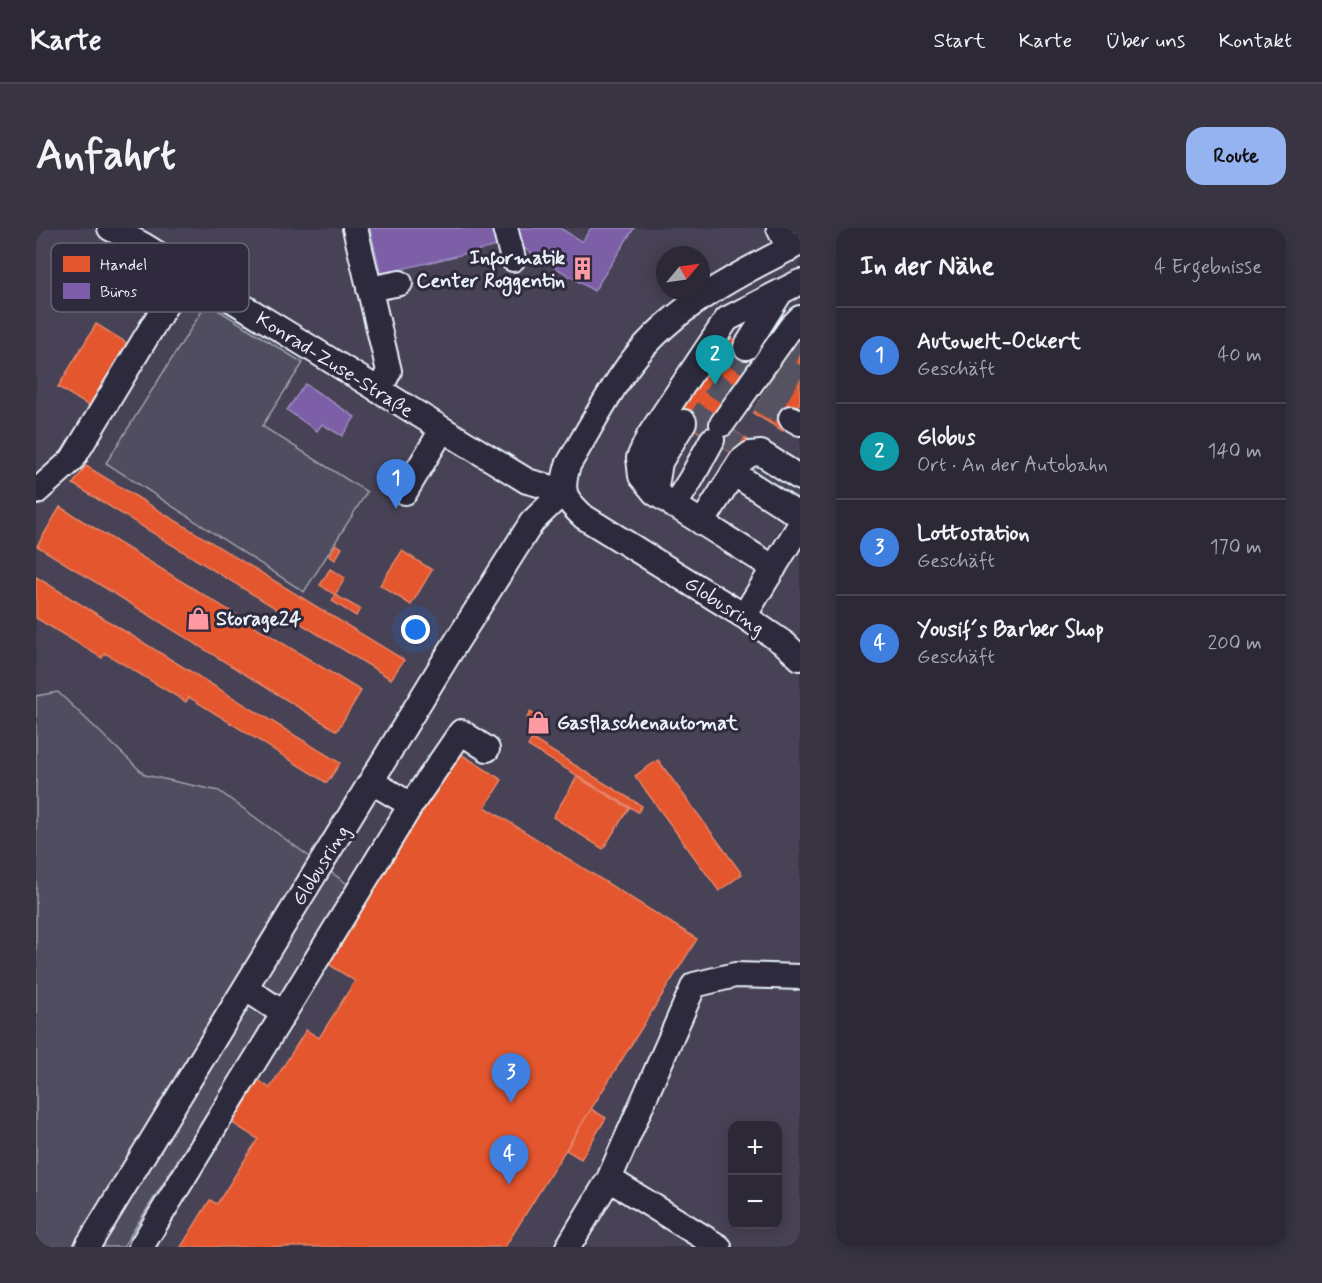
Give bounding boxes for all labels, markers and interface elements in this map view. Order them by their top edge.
text: Karte [30,23,102,60]
text: Start [934,27,986,55]
text: Karte [1019,27,1072,55]
text: Über uns [1105,27,1185,55]
text: Kontakt [1218,27,1292,55]
button: Route [1186,127,1286,185]
text: Anfahrt [36,129,176,184]
legend [51,243,249,312]
place label: Informatik Center Roggentin [416,245,565,297]
north arrow [656,246,710,300]
text: In der Nähe [860,250,994,284]
text: 4 Ergebnisse [1154,254,1262,281]
text: Handel [100,255,147,276]
building icon: Informatik Center Roggentin [570,256,596,282]
text: Büros [100,282,137,303]
street label: Konrad-Zuse-Straße [250,306,418,425]
text: Autowelt-Ockert [917,328,1081,356]
pin: 2 [696,336,734,385]
text: 1 [875,342,884,369]
text: 40 m [1218,342,1262,369]
text: Geschäft [917,356,995,383]
text: Globus [917,424,975,452]
text: 2 [875,438,884,465]
text: 140 m [1208,438,1262,465]
text: Ort · An der Autobahn [917,452,1108,479]
pin: 1 [376,460,416,509]
text: Lottostation [917,520,1030,548]
text: 3 [875,534,884,561]
text: 170 m [1210,534,1262,561]
text: Geschäft [917,548,995,575]
street label: Globusring [679,570,769,642]
shop icon: Storage24 [185,605,211,631]
place label: Storage24 [216,606,302,633]
your location [401,615,430,644]
text: Yousif´s Barber Shop [917,616,1104,644]
text: 4 [874,630,885,657]
text: 200 m [1207,630,1262,657]
text: Geschäft [917,644,995,671]
shop icon: Gasflaschenautomat [526,709,552,735]
place label: Gasflaschenautomat [557,710,739,737]
street label: Globusring [286,820,357,911]
pin: 3 [492,1054,530,1103]
map controls [728,1121,782,1229]
button: + [728,1121,782,1175]
pin: 4 [490,1136,528,1185]
button: − [728,1175,782,1229]

